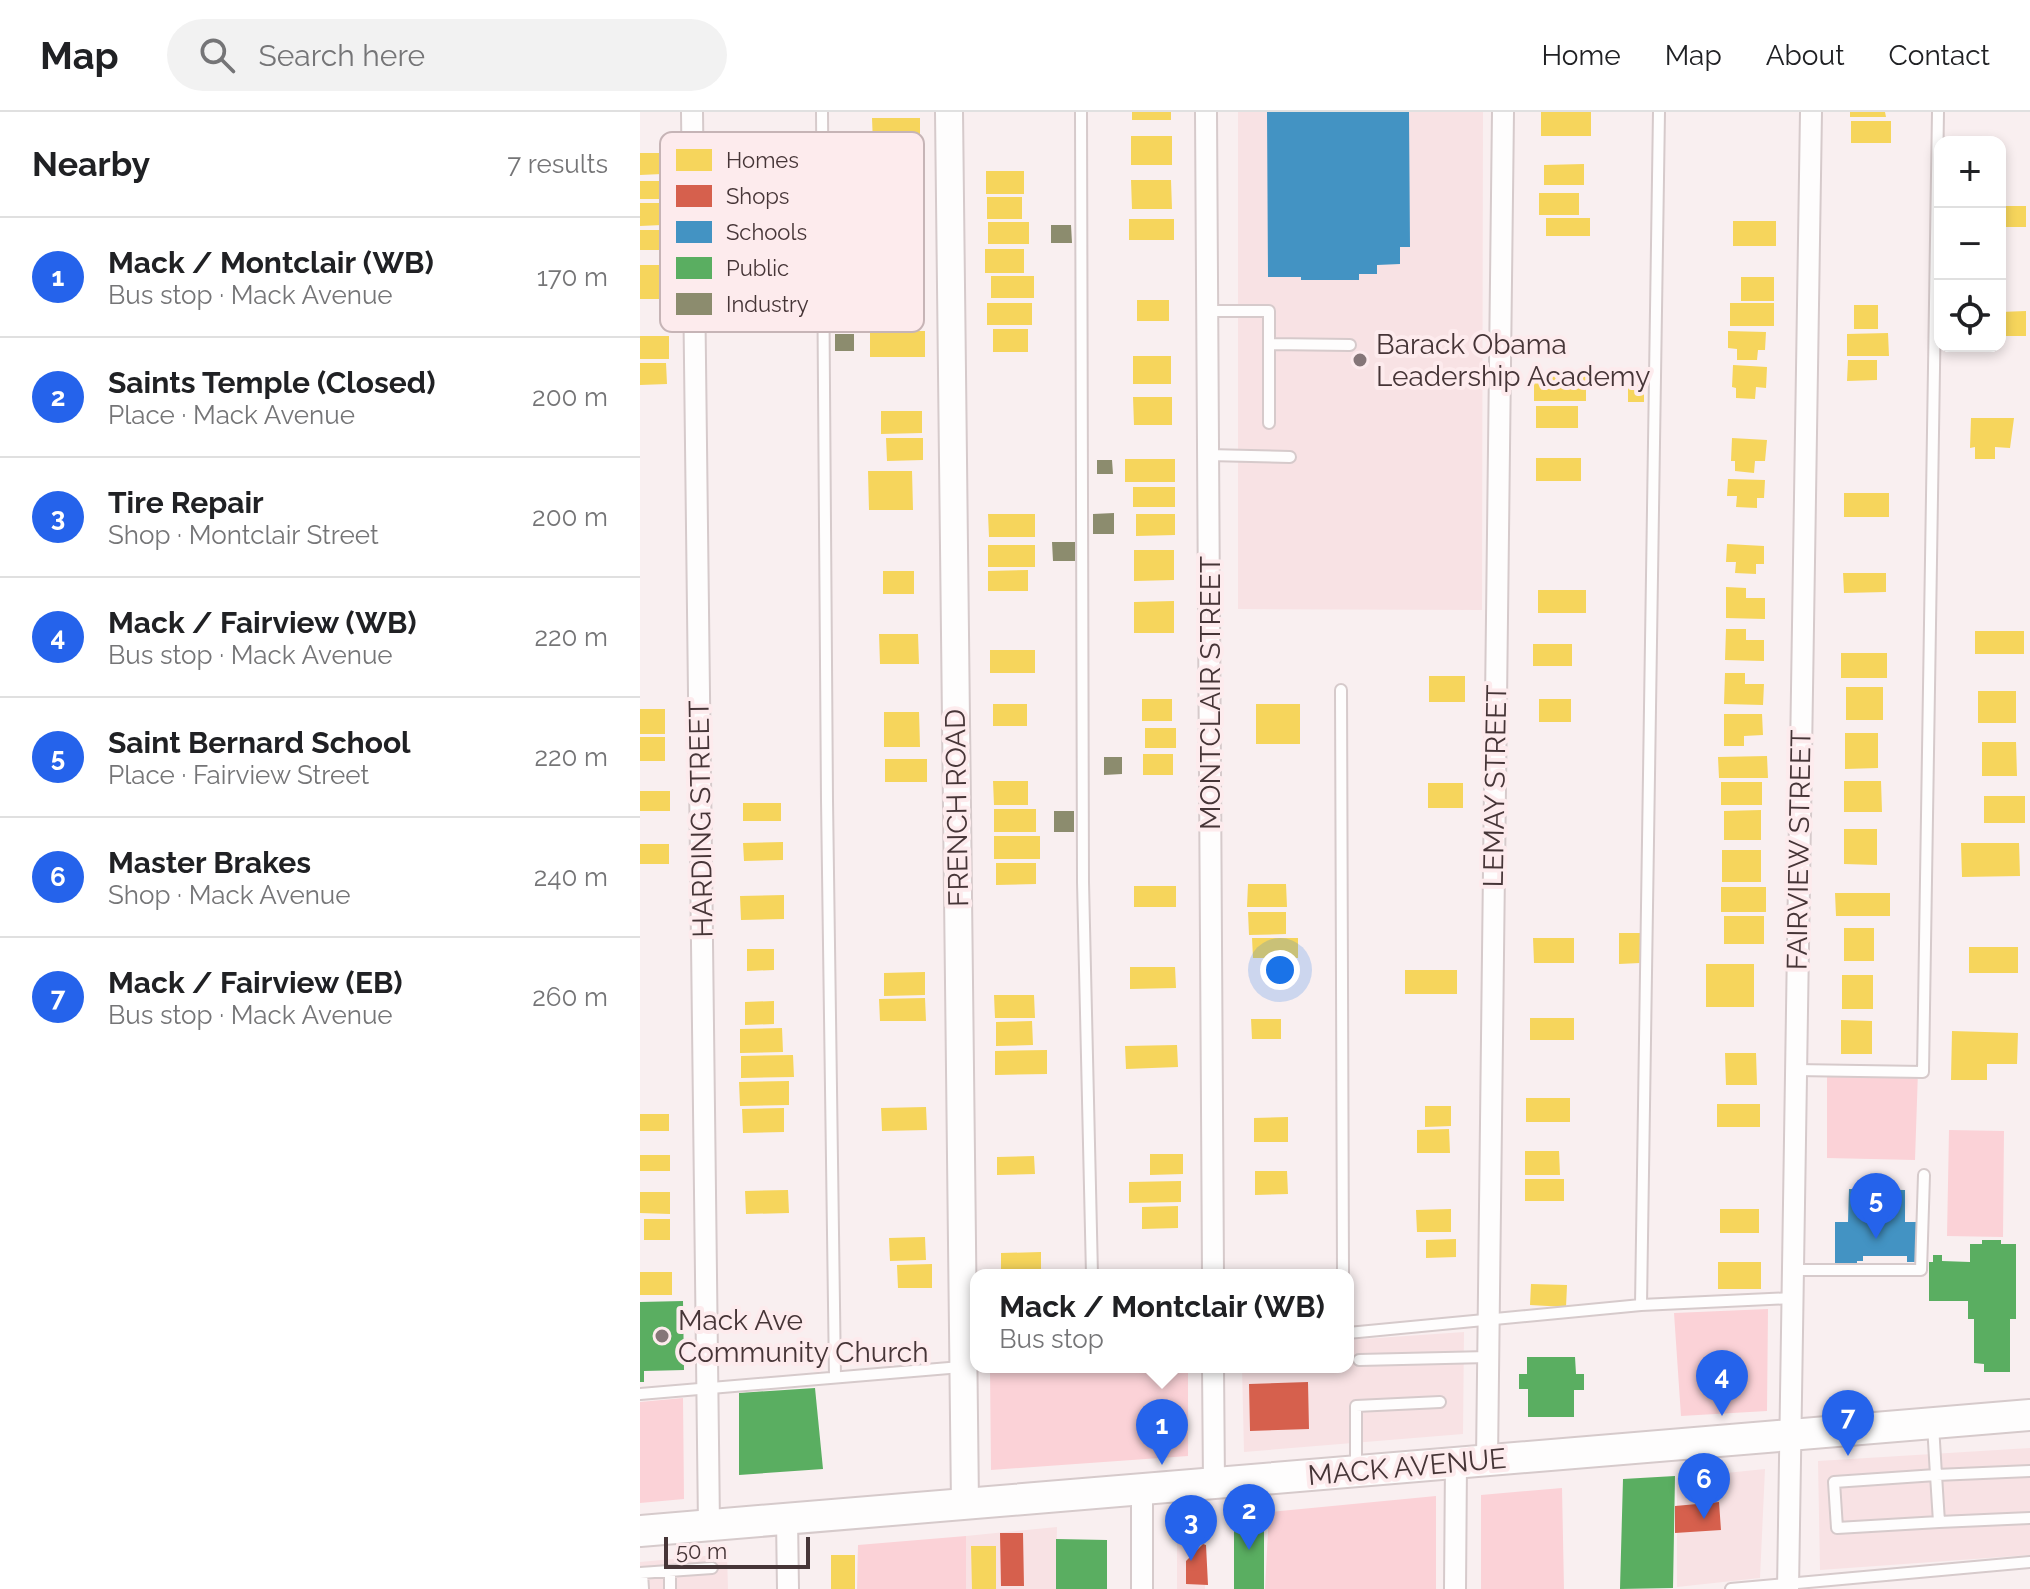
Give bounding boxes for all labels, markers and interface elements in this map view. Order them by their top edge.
search box [167,19,727,91]
text: Map [40,33,119,78]
icon: search [195,33,239,77]
text: Search here [259,38,425,73]
text: Home [1541,39,1621,72]
text: Map [1665,39,1722,72]
text: About [1766,39,1845,72]
text: Contact [1889,39,1990,72]
legend [660,132,924,332]
map controls [1934,136,2006,352]
button: + [1934,136,2006,208]
text: Nearby [32,144,150,184]
text: Homes [726,147,799,173]
text: 7 results [507,149,608,179]
text: Shops [726,183,789,209]
button: − [1934,208,2006,280]
text: Schools [726,219,807,245]
text: Mack / Montclair (WB) [108,245,434,280]
text: Public [726,255,789,281]
text: 1 [52,262,64,292]
text: 170 m [537,262,608,292]
text: Bus stop · Mack Avenue [108,280,393,310]
button: locate [1934,280,2006,352]
text: Industry [726,291,809,317]
place label: Barack Obama Leadership Academy [1376,328,1650,393]
marker: Barack Obama Leadership Academy [1351,351,1369,369]
text: Saints Temple (Closed) [108,365,435,400]
text: 2 [51,382,65,412]
text: 200 m [532,382,608,412]
text: Place · Mack Avenue [108,400,355,430]
text: Tire Repair [108,485,264,520]
text: 3 [51,502,65,532]
text: 200 m [532,502,608,532]
text: Shop · Montclair Street [108,520,379,550]
street label: MONTCLAIR STREET [1194,556,1227,830]
text: Mack / Fairview (WB) [108,605,417,640]
text: 4 [51,622,65,652]
text: 220 m [534,622,608,652]
text: Bus stop · Mack Avenue [108,640,393,670]
street label: LEMAY STREET [1477,684,1513,888]
street label: HARDING STREET [682,700,720,938]
street label: FRENCH ROAD [939,709,975,907]
text: Saint Bernard School [108,725,411,760]
street label: FAIRVIEW STREET [1780,730,1818,970]
text: 5 [51,742,65,772]
text: 220 m [534,742,608,772]
text: Place · Fairview Street [108,760,369,790]
text: Master Brakes [108,845,311,880]
text: 6 [50,862,66,892]
text: 240 m [534,862,608,892]
text: Shop · Mack Avenue [108,880,351,910]
your location [1260,950,1300,990]
text: Mack / Fairview (EB) [108,965,403,1000]
text: 7 [51,982,65,1012]
text: 260 m [532,982,608,1012]
text: Bus stop · Mack Avenue [108,1000,393,1030]
pin: 5 [1850,1173,1902,1239]
popup [970,1269,1354,1373]
text: Mack / Montclair (WB) [999,1289,1325,1324]
place label: Mack Ave Community Church [678,1304,929,1369]
text: Bus stop [999,1324,1104,1354]
marker: Mack Ave Community Church [653,1327,671,1345]
pin: 4 [1696,1350,1748,1416]
pin: 7 [1822,1390,1874,1456]
pin: 1 [1136,1399,1188,1465]
street label: MACK AVENUE [1306,1442,1508,1492]
pin: 6 [1678,1453,1730,1519]
pin: 2 [1223,1484,1275,1550]
pin: 3 [1165,1495,1217,1561]
scale bar [664,1533,810,1569]
text: 50 m [676,1538,727,1564]

